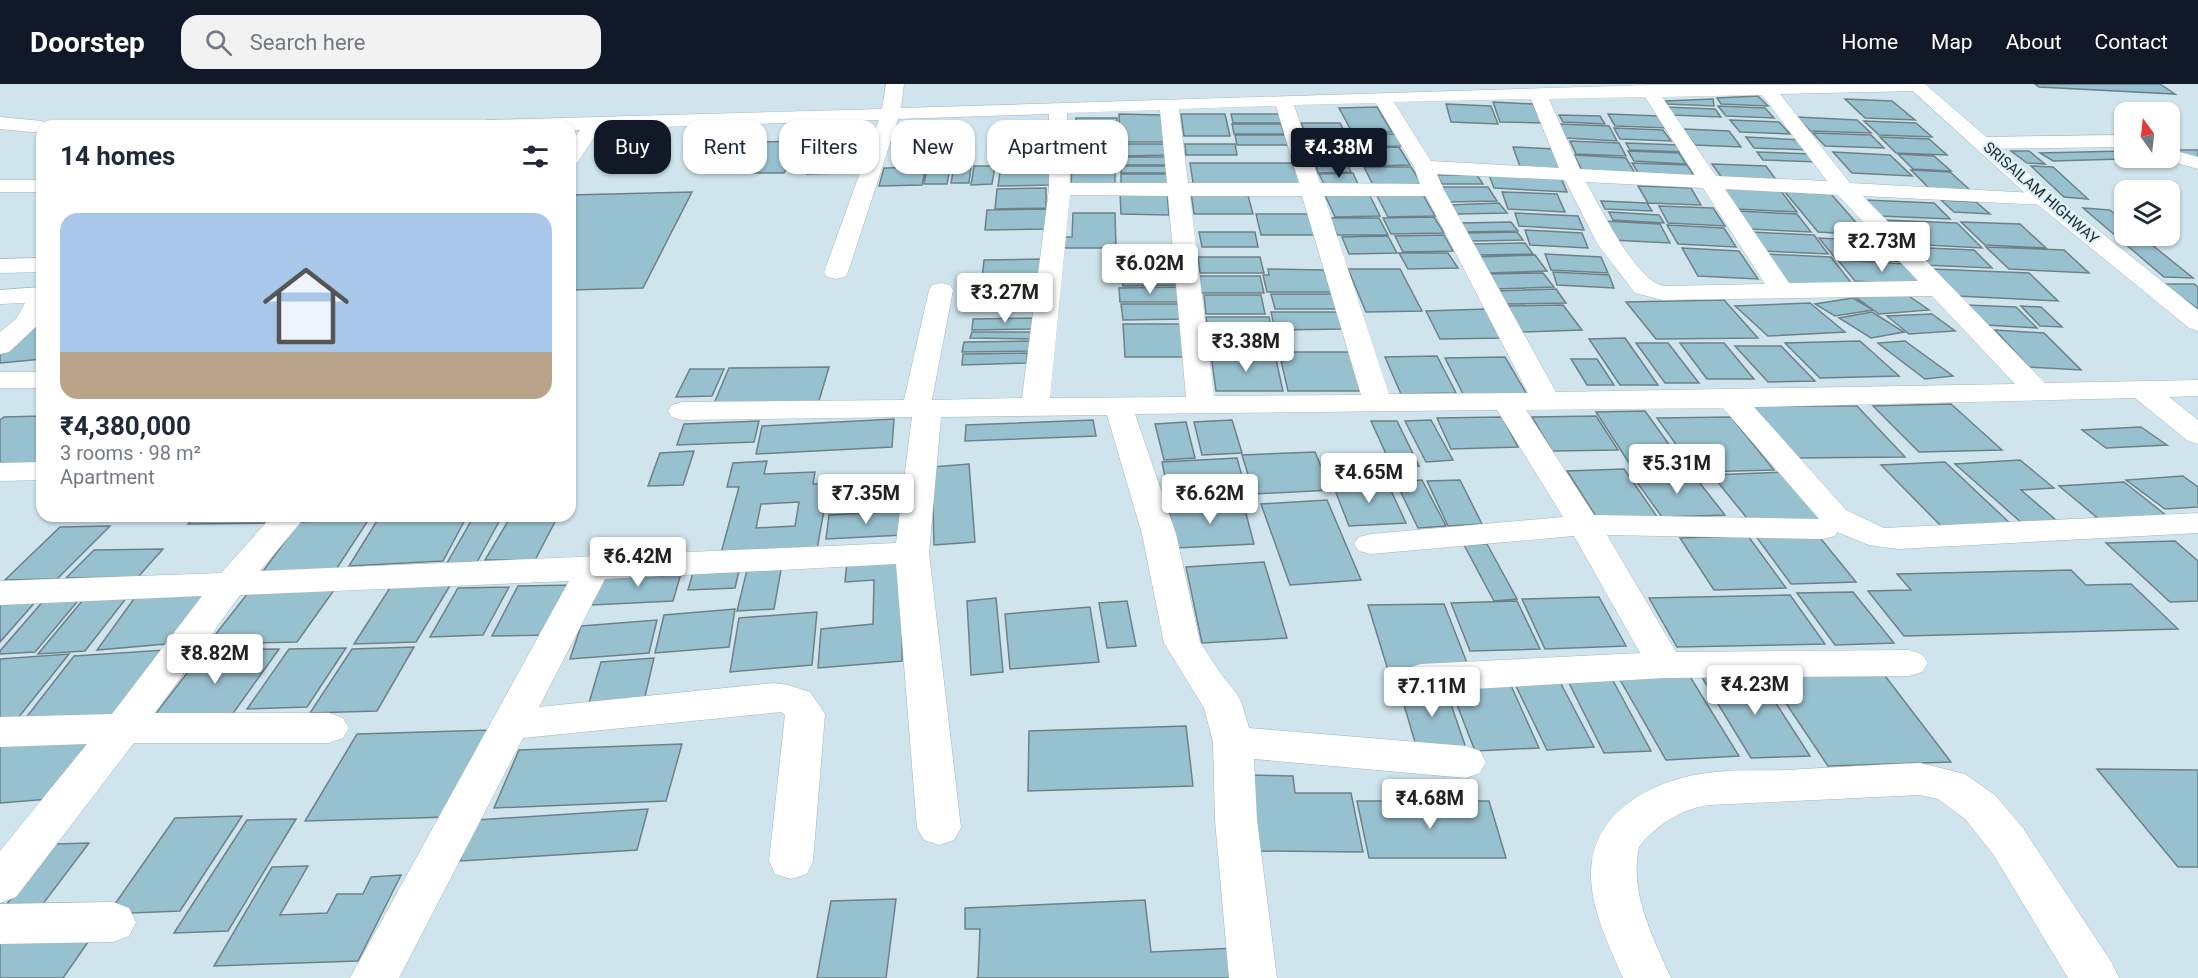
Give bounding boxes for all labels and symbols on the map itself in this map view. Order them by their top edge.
north arrow [2114,102,2180,168]
pin: ₹4.38M [1290,128,1388,179]
street label: SRISAILAM HIGHWAY [1980,138,2102,248]
pin: ₹2.73M [1833,222,1931,273]
pin: ₹6.02M [1101,244,1199,295]
pin: ₹3.27M [956,273,1054,324]
pin: ₹3.38M [1197,322,1295,373]
pin: ₹5.31M [1628,444,1726,495]
pin: ₹4.65M [1320,453,1418,504]
pin: ₹7.35M [817,474,915,525]
pin: ₹6.62M [1161,474,1259,525]
pin: ₹6.42M [589,537,687,588]
pin: ₹8.82M [166,634,264,685]
pin: ₹4.23M [1706,665,1804,716]
pin: ₹7.11M [1383,667,1481,718]
pin: ₹4.68M [1381,779,1479,830]

